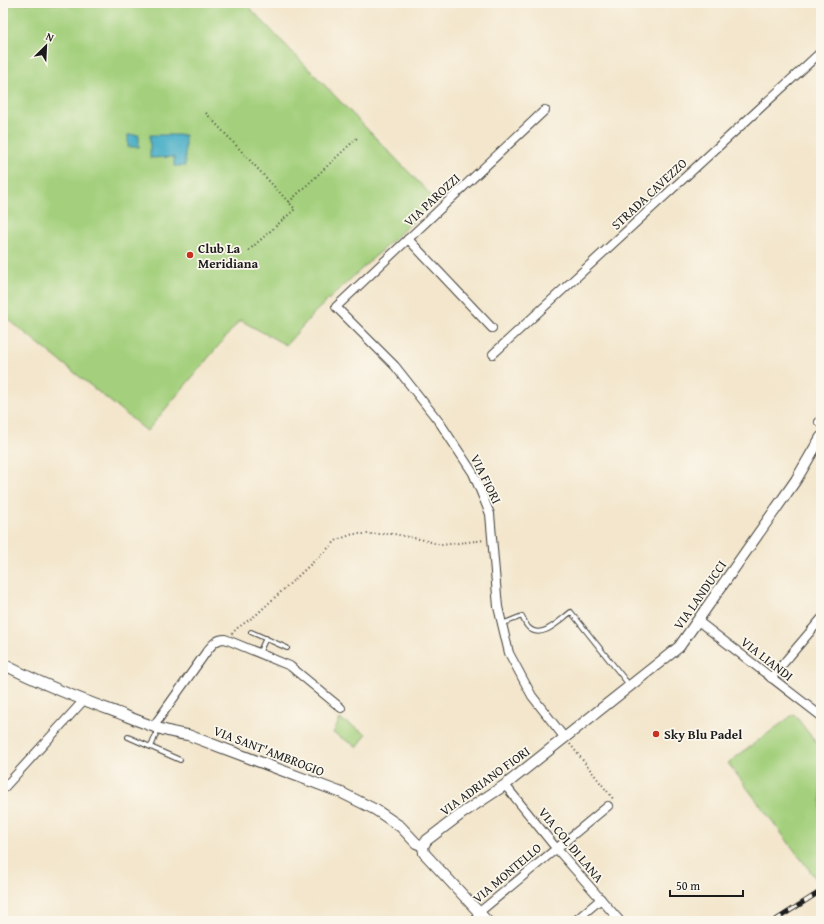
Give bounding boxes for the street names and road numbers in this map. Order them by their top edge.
street label: STRADA CAVEZZO [607,154,691,234]
street label: VIA PAROZZI [400,169,464,231]
street label: VIA FIORI [466,451,506,507]
street label: VIA LANDUCCI [669,557,731,633]
street label: VIA LIANDI [737,632,797,686]
street label: VIA SANT'AMBROGIO [211,721,327,781]
street label: VIA ADRIANO FIORI [436,742,534,820]
street label: VIA COL DI LANA [534,803,608,887]
street label: VIA MONTELLO [468,838,546,908]

